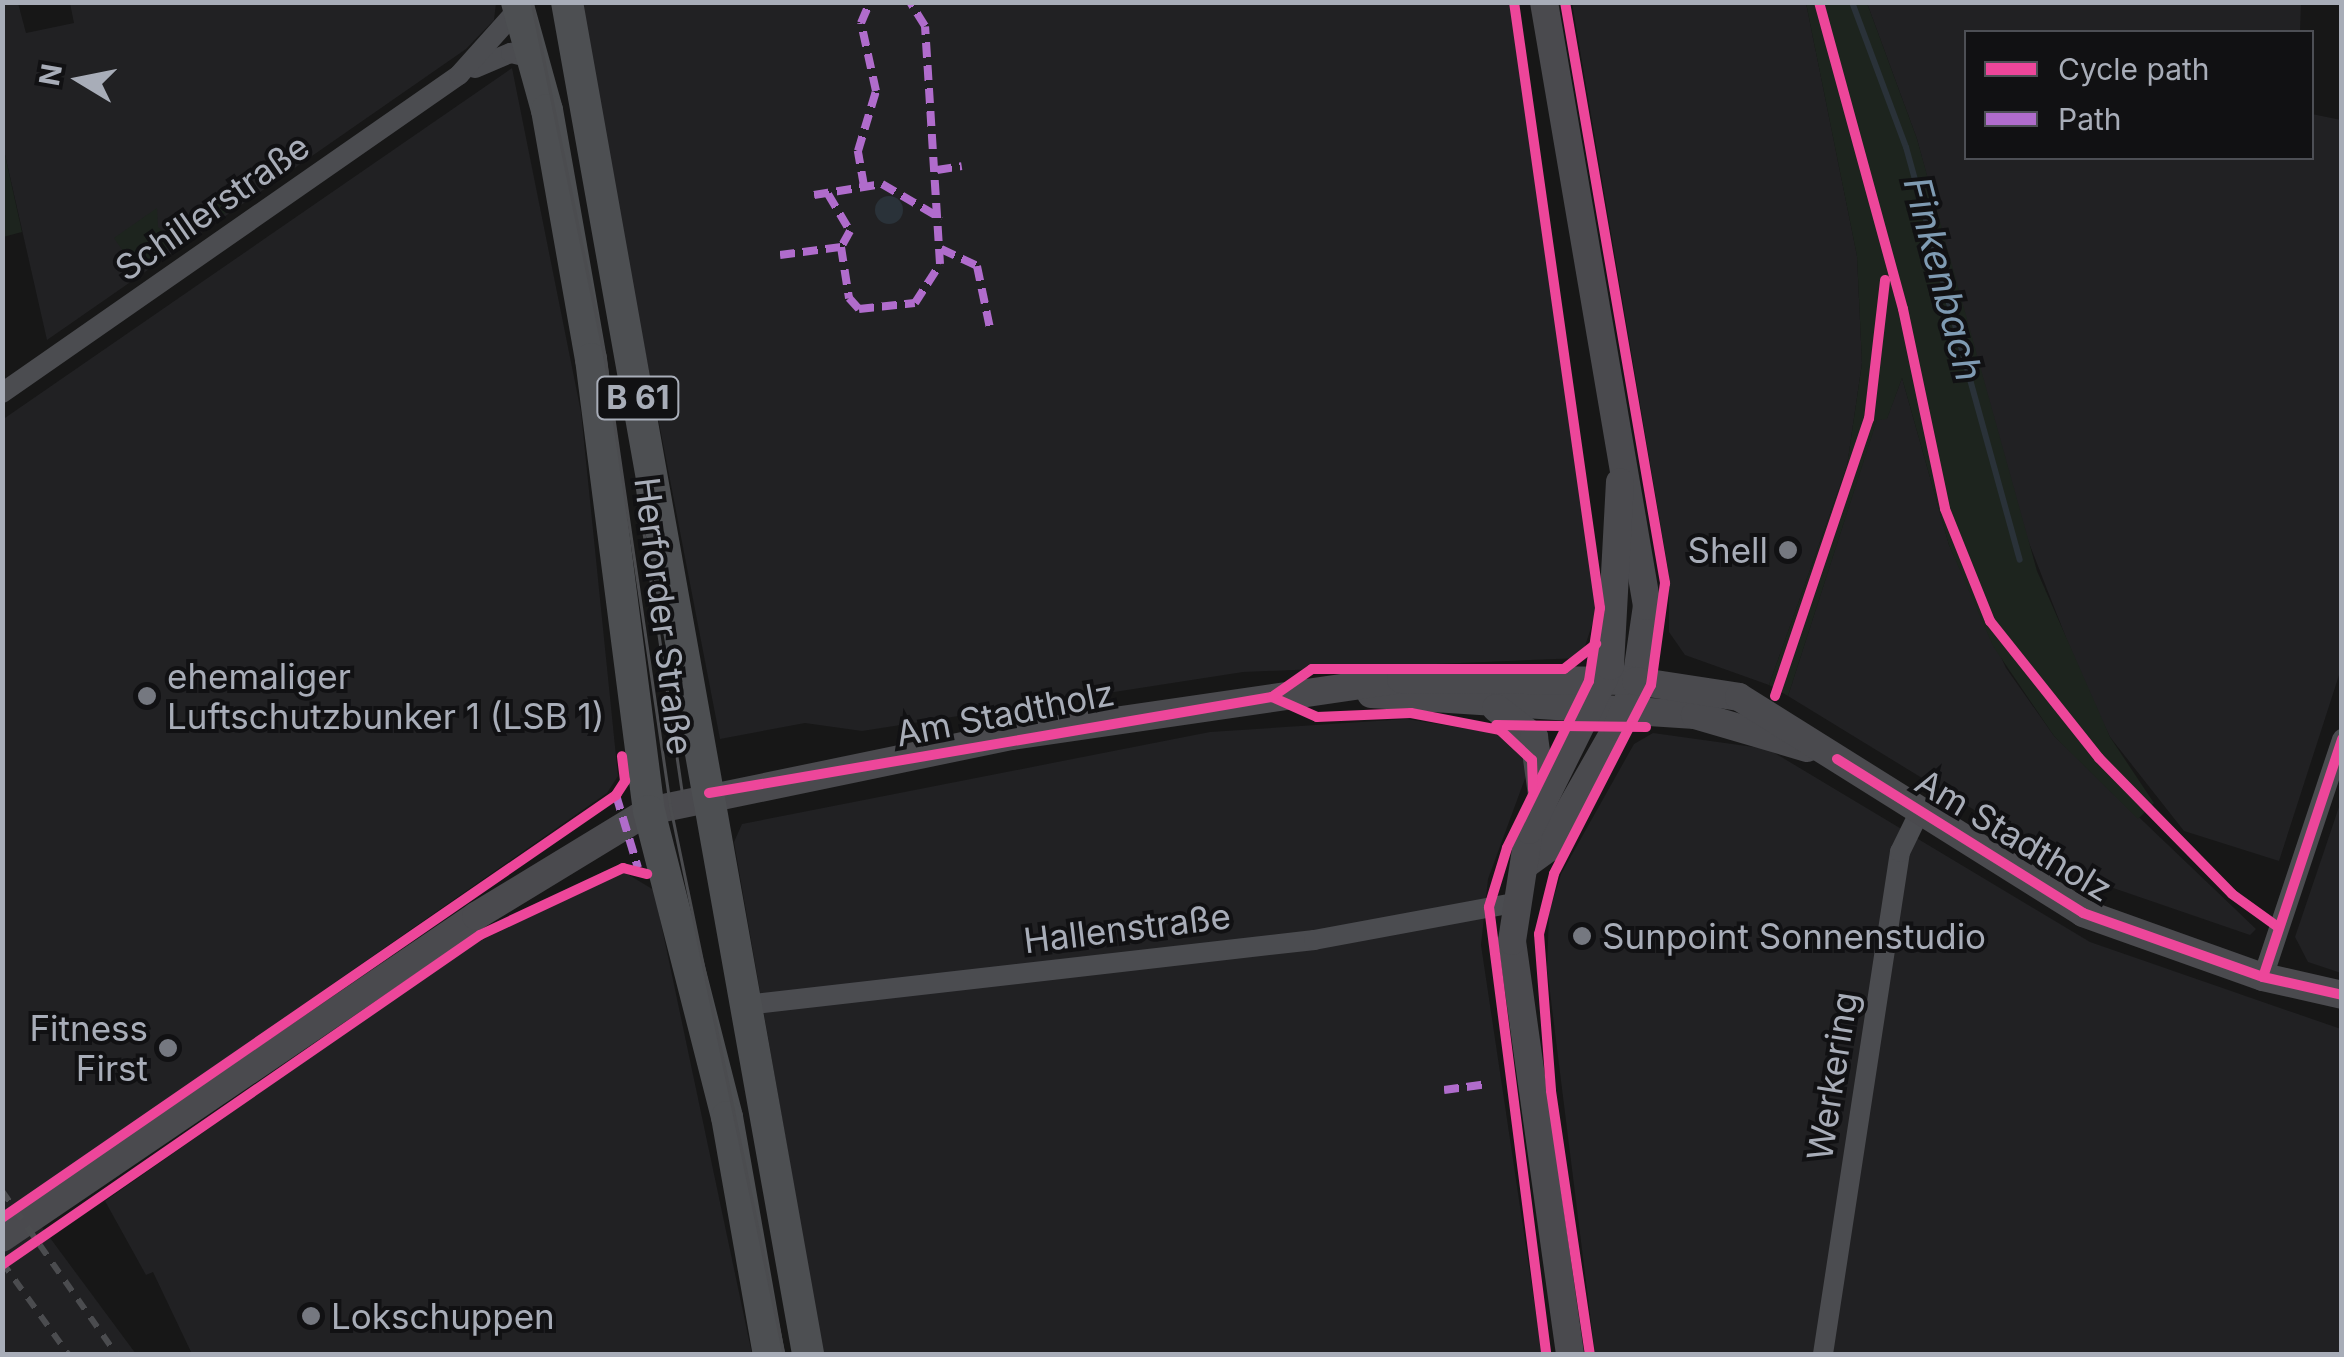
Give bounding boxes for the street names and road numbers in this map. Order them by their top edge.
street label: Schillerstraße [107,125,317,289]
road number: B 61 [596,371,680,425]
street label: Herforder Straße [626,475,702,757]
street label: Am Stadtholz [892,671,1118,755]
street label: Am Stadtholz [1908,760,2120,910]
street label: Hallenstraße [1021,894,1233,962]
street label: Werkering [1798,989,1866,1163]

